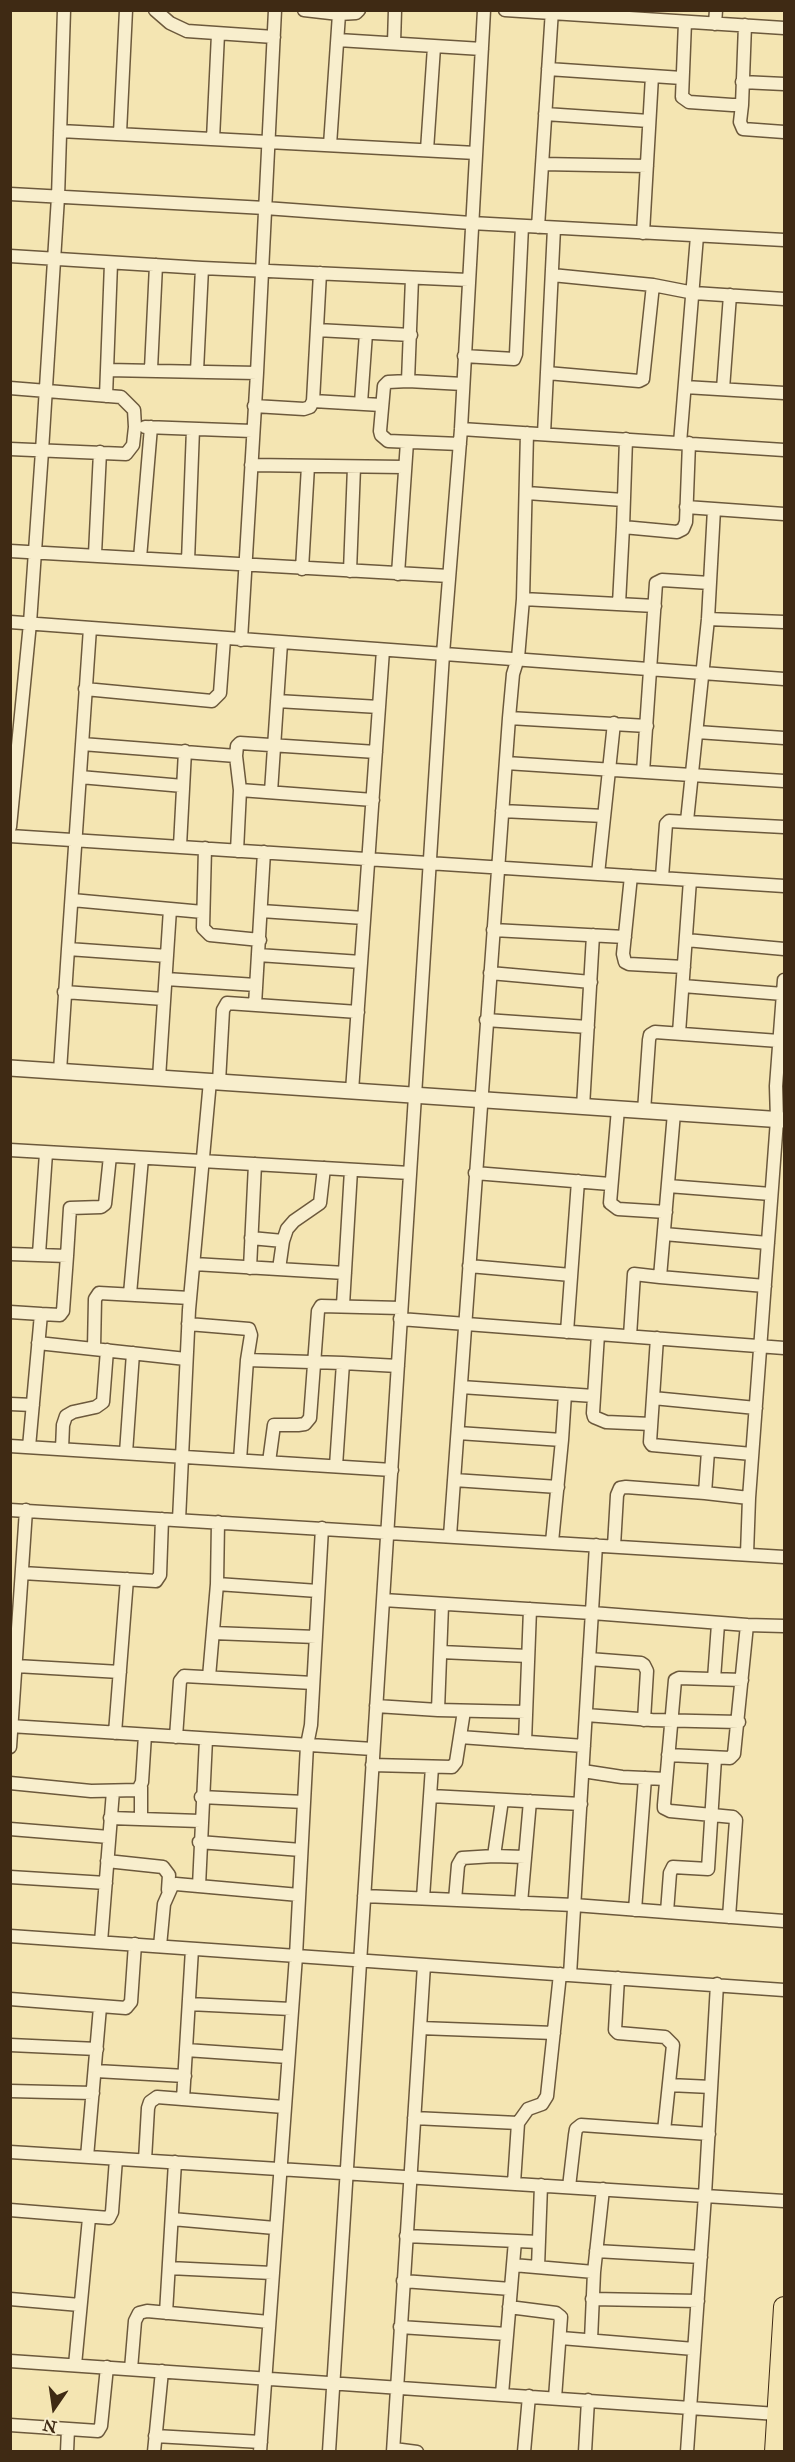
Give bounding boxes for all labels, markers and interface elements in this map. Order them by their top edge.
north arrow [24,2378,84,2438]
text: N [41,2415,59,2437]

